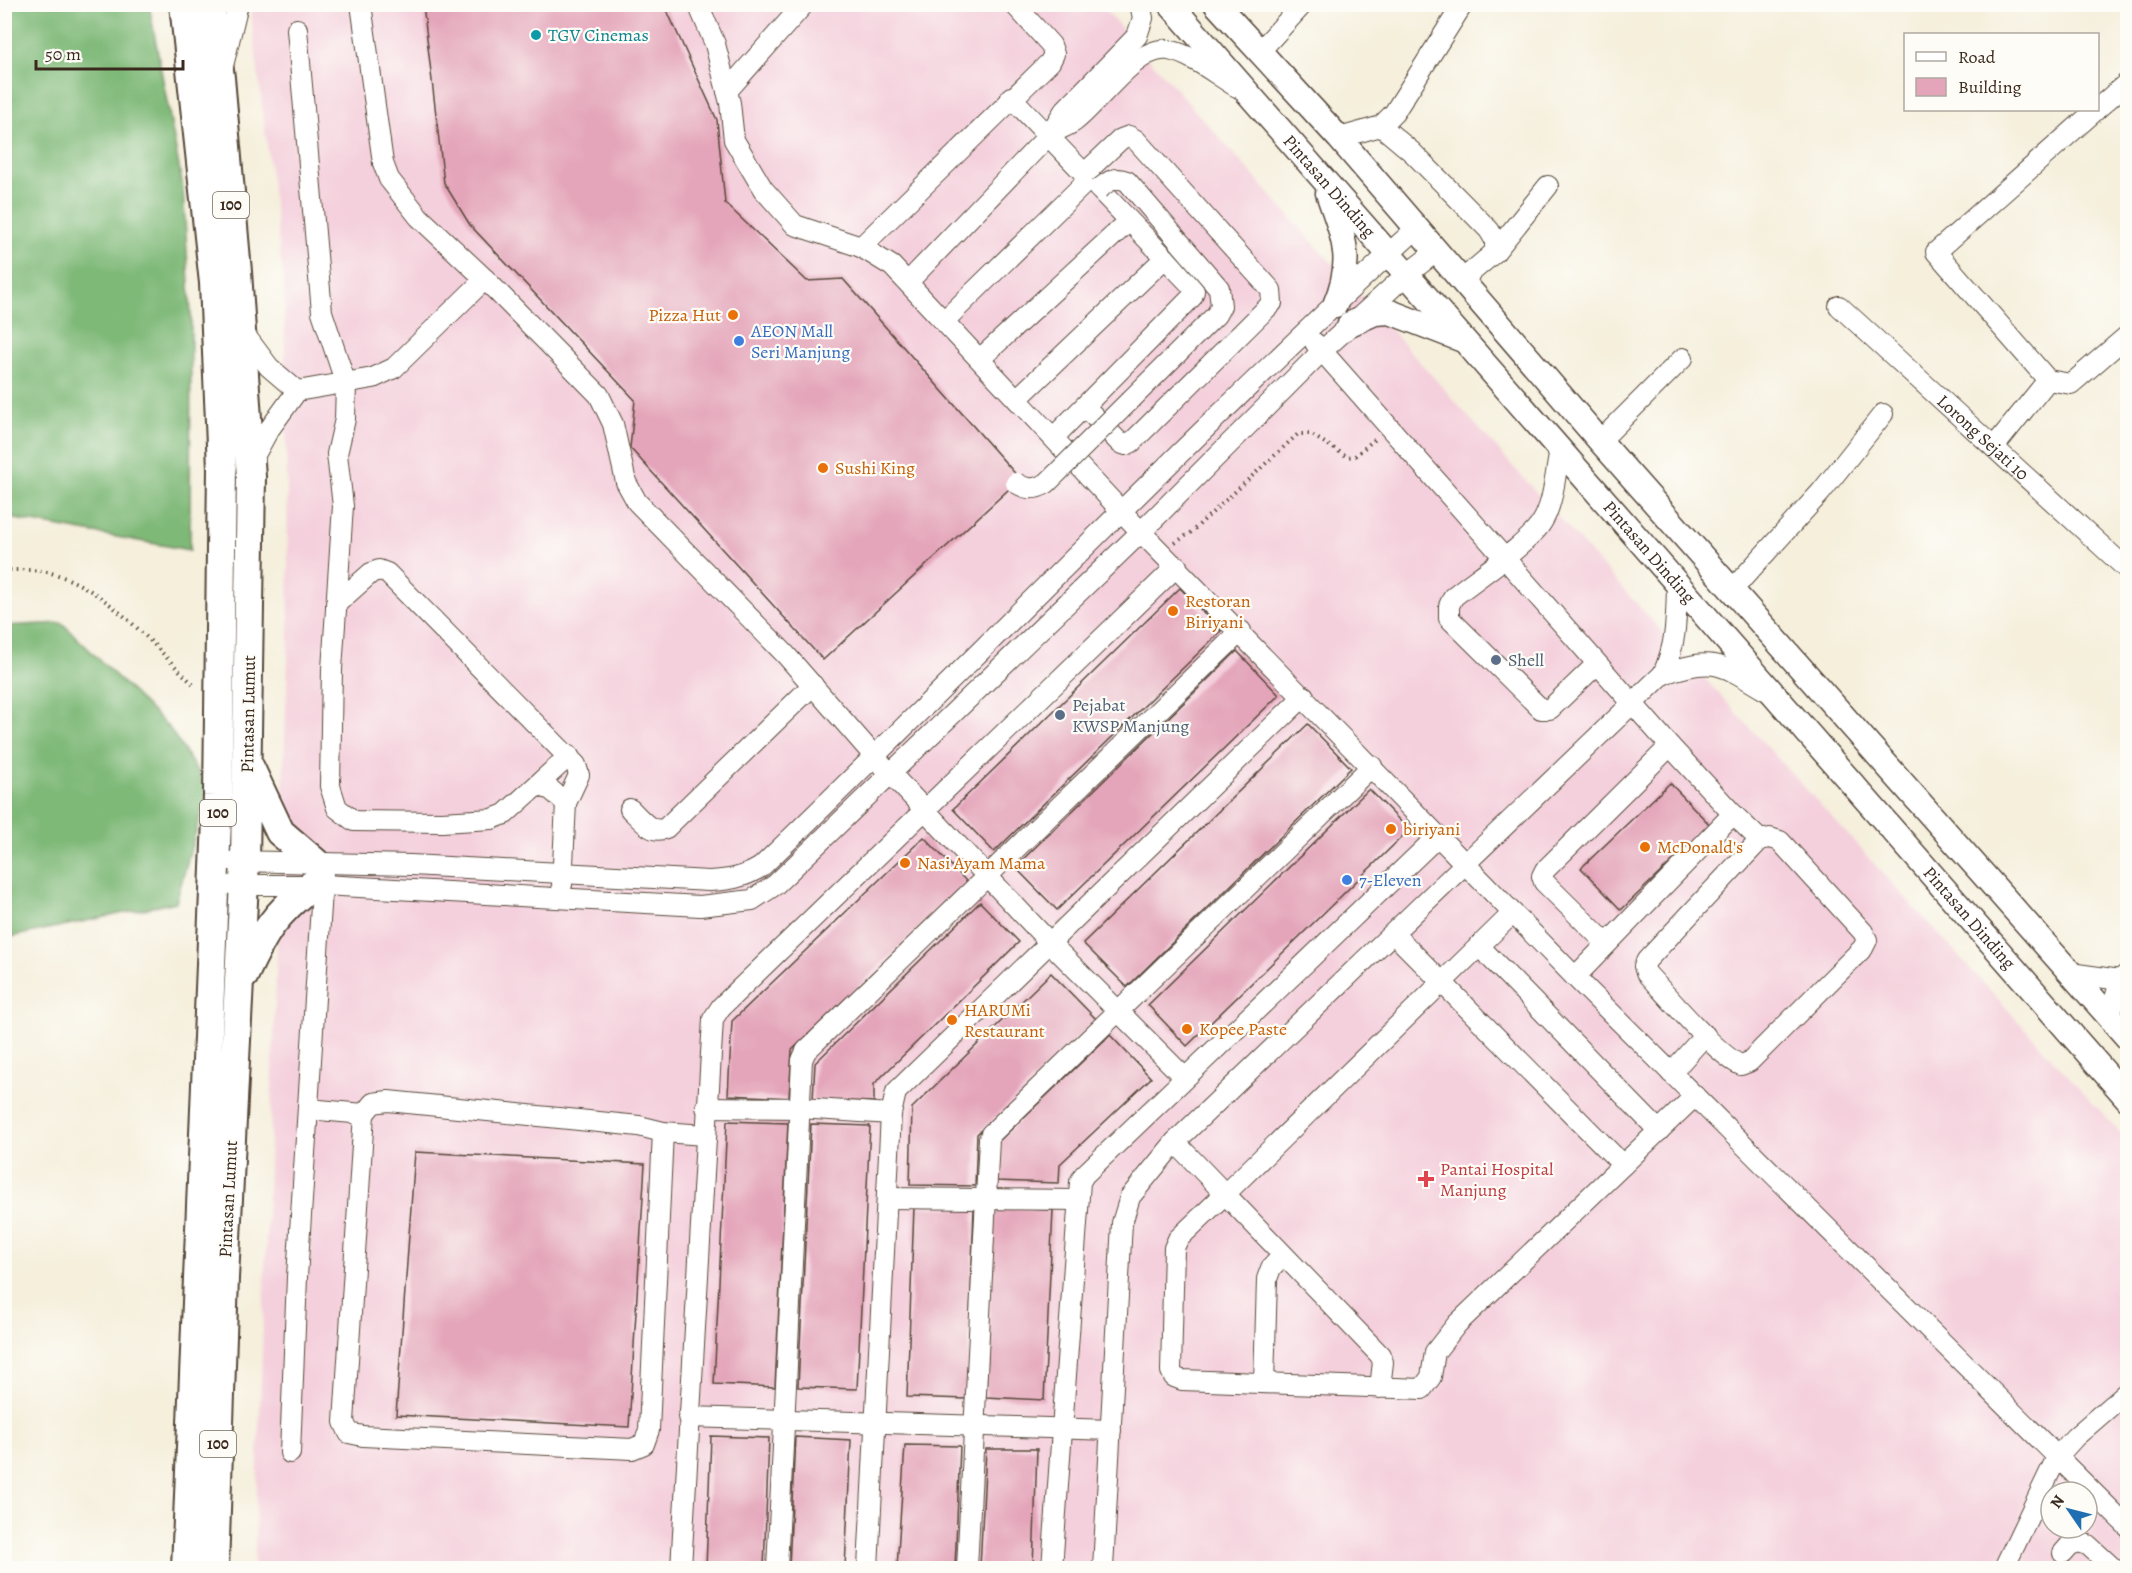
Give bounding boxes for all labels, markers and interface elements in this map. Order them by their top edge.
place label: TGV Cinemas [548,23,649,47]
marker: TGV Cinemas [529,28,543,42]
scale bar [36,33,183,71]
legend [1904,33,2099,111]
text: 50 m [45,42,81,66]
text: Road [1958,45,1996,69]
text: Building [1958,75,2022,99]
street label: Pintasan Dinding [1278,130,1381,243]
road number: 100 [213,192,249,218]
place label: Pizza Hut [648,303,721,327]
marker: Pizza Hut [726,308,740,322]
place label: AEON Mall Seri Manjung [750,319,850,364]
marker: AEON Mall Seri Manjung [732,334,746,348]
street label: Lorong Sejati 10 [1932,389,2034,486]
place label: Sushi King [835,456,915,480]
marker: Sushi King [816,461,830,475]
street label: Pintasan Dinding [1598,495,1701,609]
place label: Restoran Biriyani [1185,589,1251,634]
marker: Restoran Biriyani [1166,604,1180,618]
place label: Shell [1508,648,1544,672]
marker: Shell [1489,653,1503,667]
street label: Pintasan Lumut [235,655,261,773]
place label: Pejabat KWSP Manjung [1072,693,1189,738]
marker: Pejabat KWSP Manjung [1053,708,1067,722]
road number: 100 [200,800,236,826]
place label: biriyani [1403,817,1460,841]
marker: biriyani [1384,822,1398,836]
place label: McDonald's [1657,835,1743,859]
marker: McDonald's [1638,840,1652,854]
place label: Nasi Ayam Mama [917,851,1046,875]
marker: Nasi Ayam Mama [898,856,912,870]
street label: Pintasan Dinding [1918,861,2021,974]
place label: 7-Eleven [1359,868,1422,892]
marker: 7-Eleven [1340,873,1354,887]
place label: HARUMi Restaurant [964,998,1045,1043]
marker: HARUMi Restaurant [945,1013,959,1027]
place label: Kopee Paste [1199,1017,1287,1041]
marker: Kopee Paste [1180,1022,1194,1036]
street label: Pintasan Lumut [213,1140,243,1258]
place label: Pantai Hospital Manjung [1440,1157,1554,1202]
marker: Pantai Hospital Manjung [1417,1170,1435,1188]
road number: 100 [200,1431,236,1457]
north arrow [2039,1480,2099,1540]
text: N [2045,1491,2070,1513]

